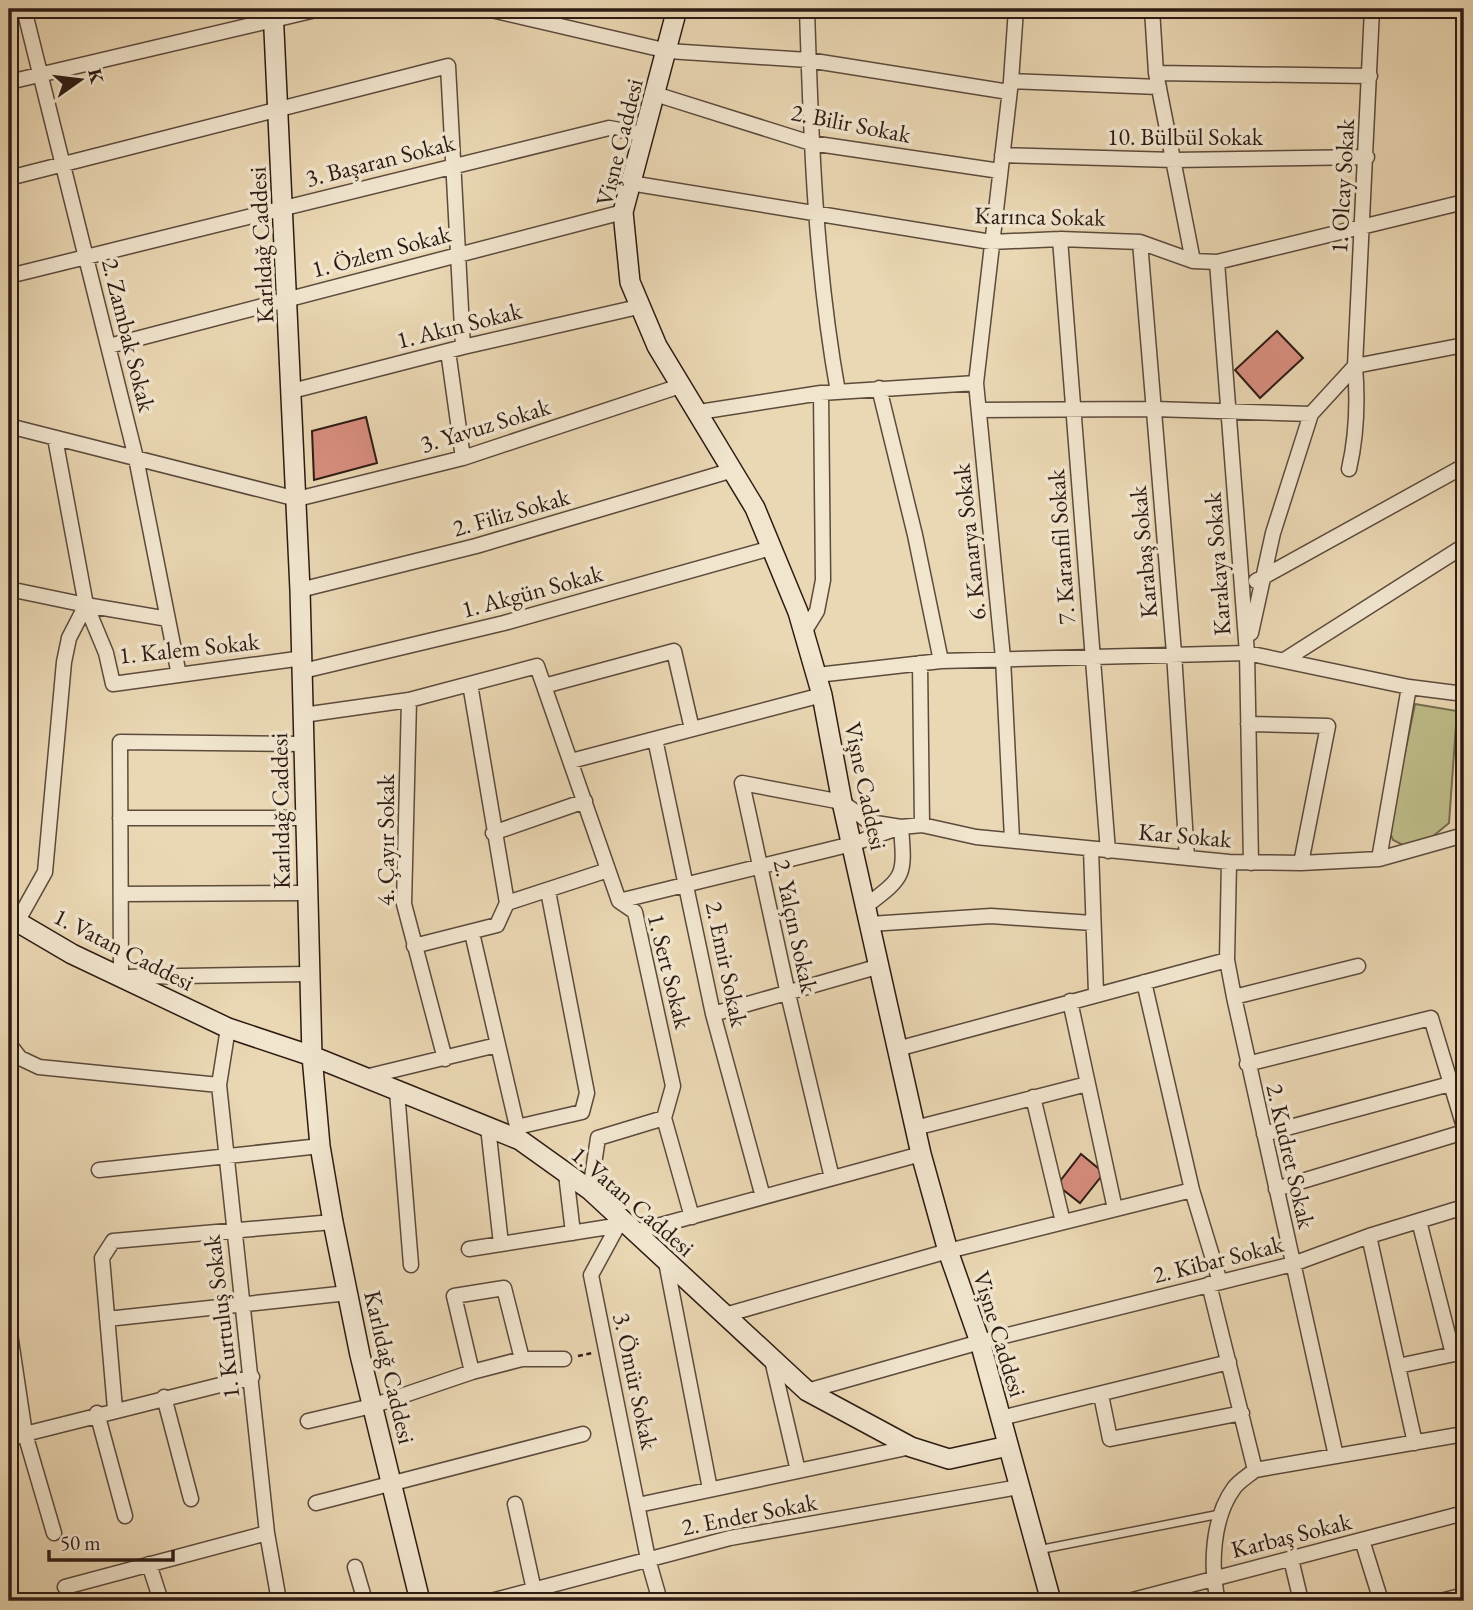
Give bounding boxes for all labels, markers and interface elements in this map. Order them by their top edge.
north arrow [46,46,116,116]
text: K [82,66,110,87]
street label: Vişne Caddesi [588,75,650,209]
street label: 2. Bilir Sokak [789,96,914,150]
street label: 1. Olcay Sokak [1323,117,1361,254]
street label: 10. Bülbül Sokak [1107,121,1264,152]
street label: 3. Başaran Sokak [302,126,459,194]
street label: Karlıdağ Caddesi [241,166,281,324]
street label: Karınca Sokak [974,199,1107,233]
street label: 1. Özlem Sokak [308,217,455,284]
street label: 2. Zambak Sokak [95,255,163,416]
street label: 1. Akın Sokak [393,294,525,356]
street label: 3. Yavuz Sokak [416,390,554,459]
street label: 6. Kanarya Sokak [945,461,993,622]
street label: 7. Karanfil Sokak [1040,467,1082,626]
street label: 2. Filiz Sokak [449,480,574,543]
street label: Karabaş Sokak [1122,484,1164,619]
street label: Karakaya Sokak [1196,491,1237,637]
street label: 1. Akgün Sokak [458,557,607,625]
street label: 1. Kalem Sokak [117,625,262,671]
street label: Vişne Caddesi [837,719,895,853]
street label: Karlıdağ Caddesi [263,732,297,889]
street label: 4. Çayır Sokak [370,773,401,906]
street label: Kar Sokak [1137,815,1234,855]
street label: 2. Yalçın Sokak [767,856,825,997]
street label: 2. Emir Sokak [699,898,756,1030]
street label: 1. Vatan Caddesi [49,900,200,998]
street label: 1. Sert Sokak [641,910,699,1032]
street label: 2. Kudret Sokak [1259,1081,1323,1232]
street label: 1. Vatan Caddesi [565,1139,701,1263]
street label: 2. Kibar Sokak [1150,1228,1287,1290]
street label: 1. Kurtuluş Sokak [195,1233,246,1401]
street label: Vişne Caddesi [966,1267,1034,1401]
street label: Karlıdağ Caddesi [357,1287,423,1447]
street label: 3. Ömür Sokak [606,1310,666,1453]
street label: 2. Ender Sokak [679,1486,820,1542]
street label: Karbaş Sokak [1228,1505,1355,1565]
scale bar [49,1519,173,1563]
text: 50 m [60,1529,101,1556]

